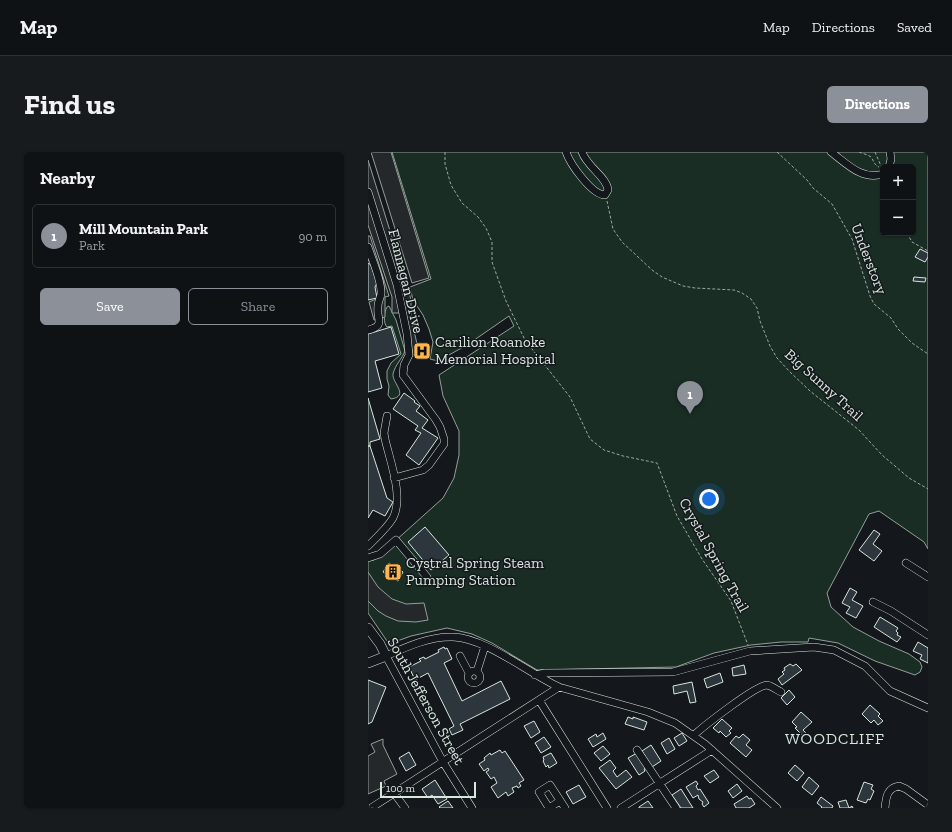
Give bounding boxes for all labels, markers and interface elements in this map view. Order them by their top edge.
text: Map [20,16,57,39]
text: Map [763,19,790,36]
text: Directions [812,19,875,36]
text: Saved [897,19,932,36]
button: Directions [827,86,928,123]
text: Find us [24,88,115,121]
map controls [880,164,916,236]
button: + [880,164,916,200]
text: Nearby [40,168,95,188]
button: − [880,200,916,236]
text: Mill Mountain Park [79,220,208,238]
street label: Understory [847,221,891,297]
street label: Flannagan Drive [384,227,428,335]
text: 1 [51,229,57,244]
text: 90 m [298,229,327,244]
text: Park [79,238,105,253]
button: Save [40,288,180,325]
button: Share [188,288,328,325]
place label: Carilion Roanoke Memorial Hospital [435,333,555,368]
hospital icon: Carilion Roanoke Memorial Hospital [412,341,432,361]
street label: Big Sunny Trail [781,345,867,425]
pin: 1 [677,381,703,414]
your location [699,489,719,509]
street label: Crystal Spring Trail [675,495,753,615]
place label: Cystral Spring Steam Pumping Station [406,554,544,589]
building icon: Cystral Spring Steam Pumping Station [383,562,403,582]
street label: South Jefferson Street [384,634,469,768]
district label: WOODCLIFF [785,729,885,748]
scale bar [380,780,476,799]
text: 100 m [386,782,415,795]

